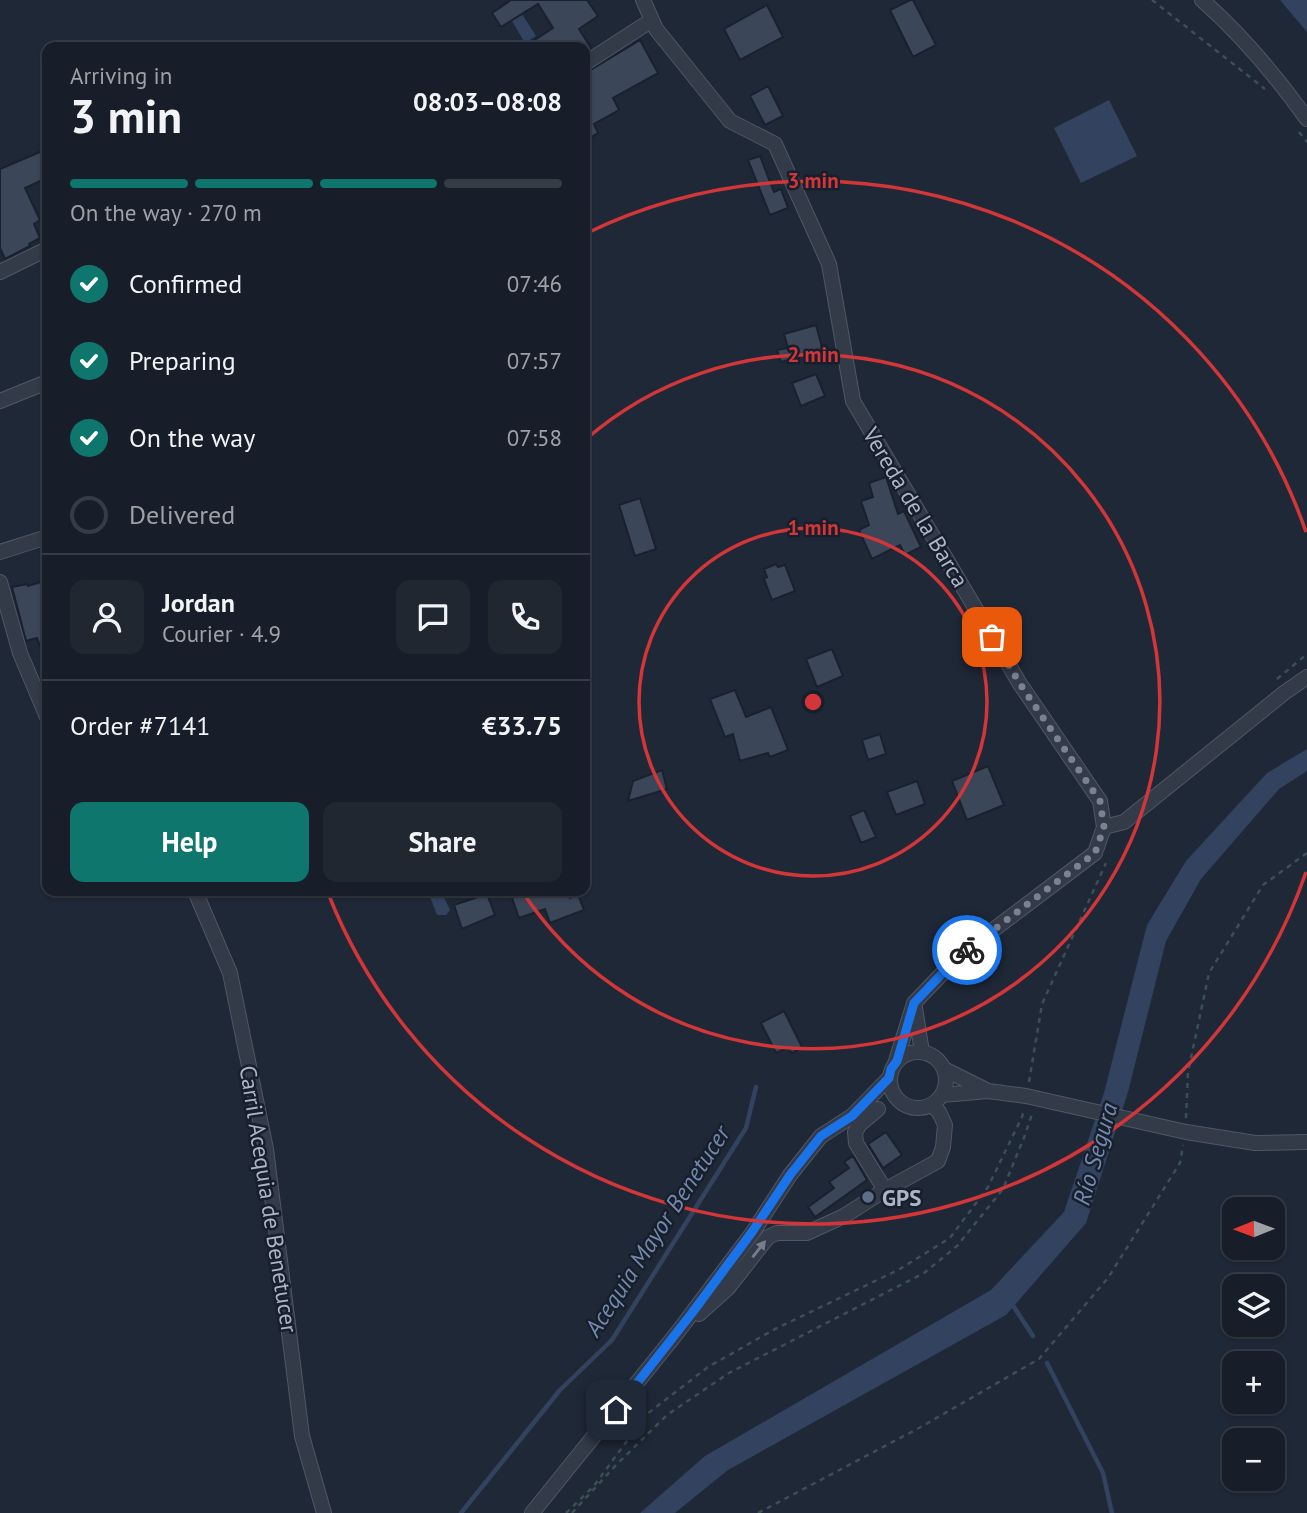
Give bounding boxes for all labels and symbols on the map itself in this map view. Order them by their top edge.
text: 3 min [787,167,839,194]
text: 2 min [787,341,839,368]
street label: Vereda de la Barca [856,421,975,592]
text: 1 min [787,514,839,541]
pin [962,607,1022,667]
centre of rings [801,690,825,714]
courier [932,915,1002,985]
street label: Carril Acequia de Benetucer [234,1063,304,1335]
water label: Río Segura [1066,1099,1124,1209]
water label: Acequia Mayor Benetucer [577,1118,738,1343]
place label: GPS [882,1183,921,1212]
marker: GPS [860,1189,876,1205]
north arrow [1222,1197,1284,1260]
one-way arrow [751,1240,765,1258]
pin [586,1380,646,1440]

